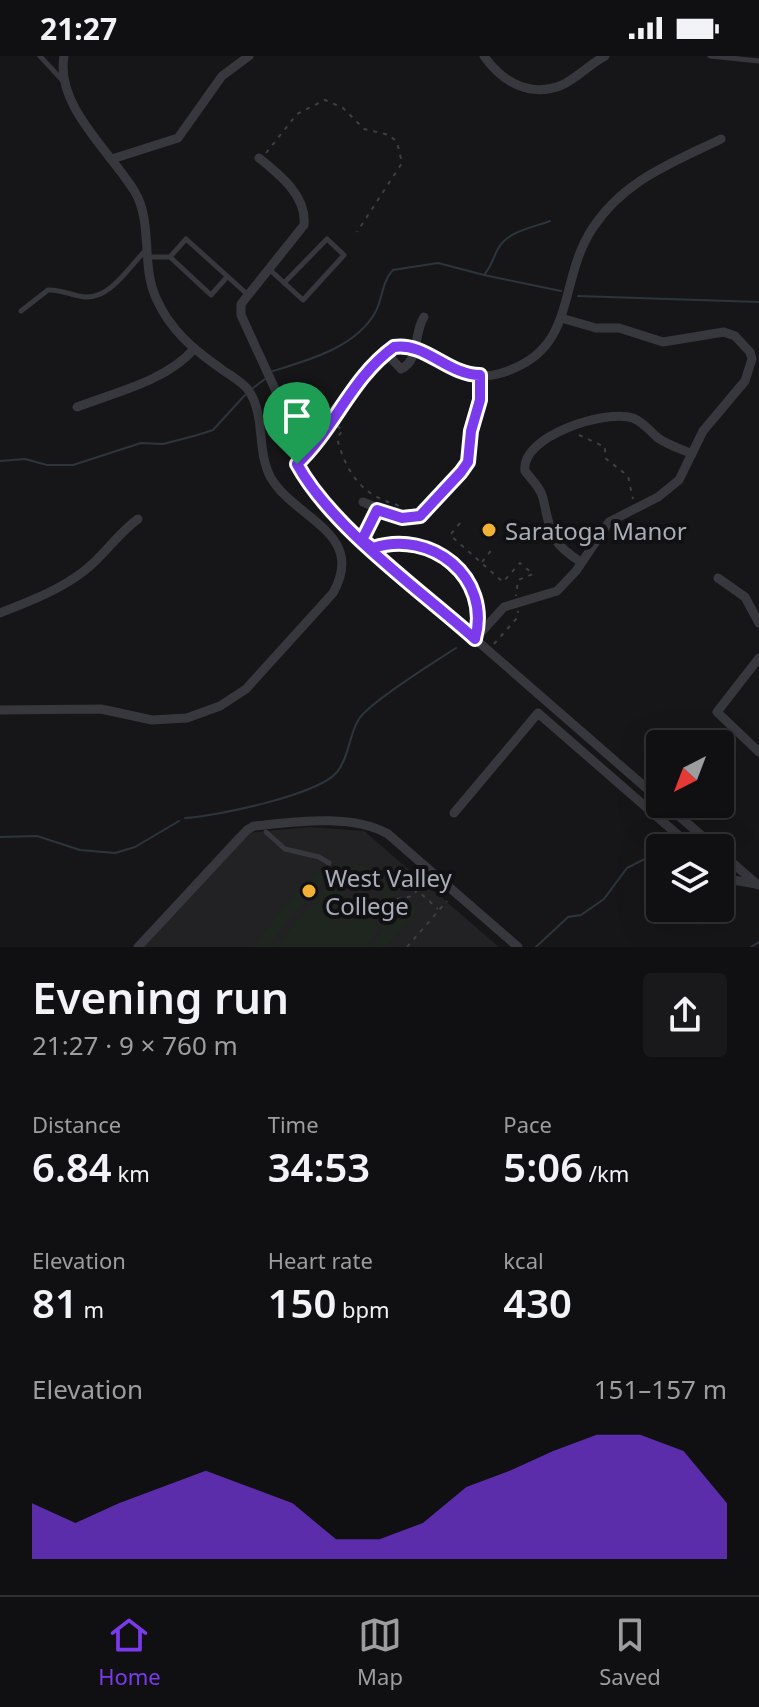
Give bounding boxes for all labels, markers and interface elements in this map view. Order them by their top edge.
text: 21:27 [40,8,117,49]
pin [263,382,331,464]
icon: arrive [275,394,319,438]
place label: Saratoga Manor [505,514,687,547]
marker: Saratoga Manor [480,521,498,539]
north arrow [646,730,734,818]
map controls [646,730,734,922]
button: layers [646,834,734,922]
place label: West Valley College [325,861,453,922]
marker: West Valley College [300,882,318,900]
text: Evening run [32,967,289,1027]
button: share [643,973,727,1057]
text: 21:27 · 9 × 760 m [32,1027,238,1063]
text: Distance [32,1109,121,1139]
text: Time [268,1109,319,1139]
text: Pace [503,1109,552,1139]
text: 6.84 [32,1139,112,1194]
text: 34:53 [268,1139,370,1194]
text: 5:06 [503,1139,583,1194]
text: km [112,1158,150,1188]
text: /km [583,1158,629,1188]
text: Elevation [32,1245,126,1275]
text: Heart rate [268,1245,373,1275]
text: kcal [503,1245,544,1275]
text: 81 [32,1275,78,1330]
text: 150 [268,1275,336,1330]
text: 430 [503,1275,572,1330]
text: m [78,1294,104,1324]
text: bpm [336,1294,390,1324]
text: Elevation [32,1371,143,1407]
text: 151–157 m [594,1371,727,1407]
tab: Home [98,1613,161,1691]
tab: Map [357,1613,403,1691]
tab: Saved [599,1613,661,1691]

